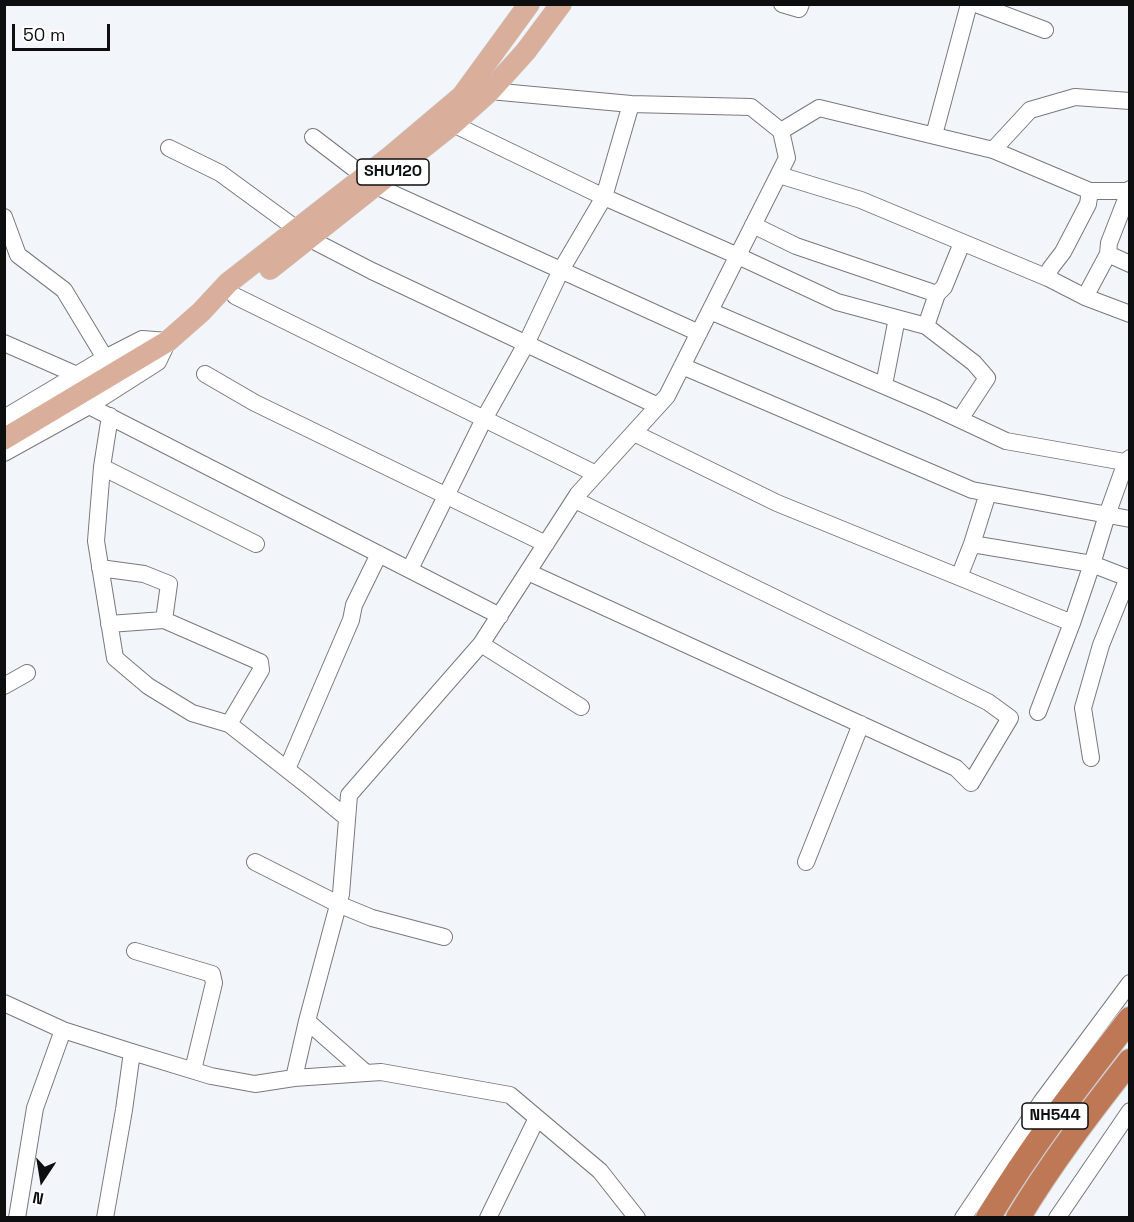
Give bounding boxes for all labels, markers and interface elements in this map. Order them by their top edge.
scale bar [15,12,112,50]
text: 50 m [23,23,65,46]
road number: SHU120 [357,159,429,185]
road number: NH544 [1022,1103,1088,1129]
north arrow [12,1150,72,1210]
text: N [31,1187,46,1209]

